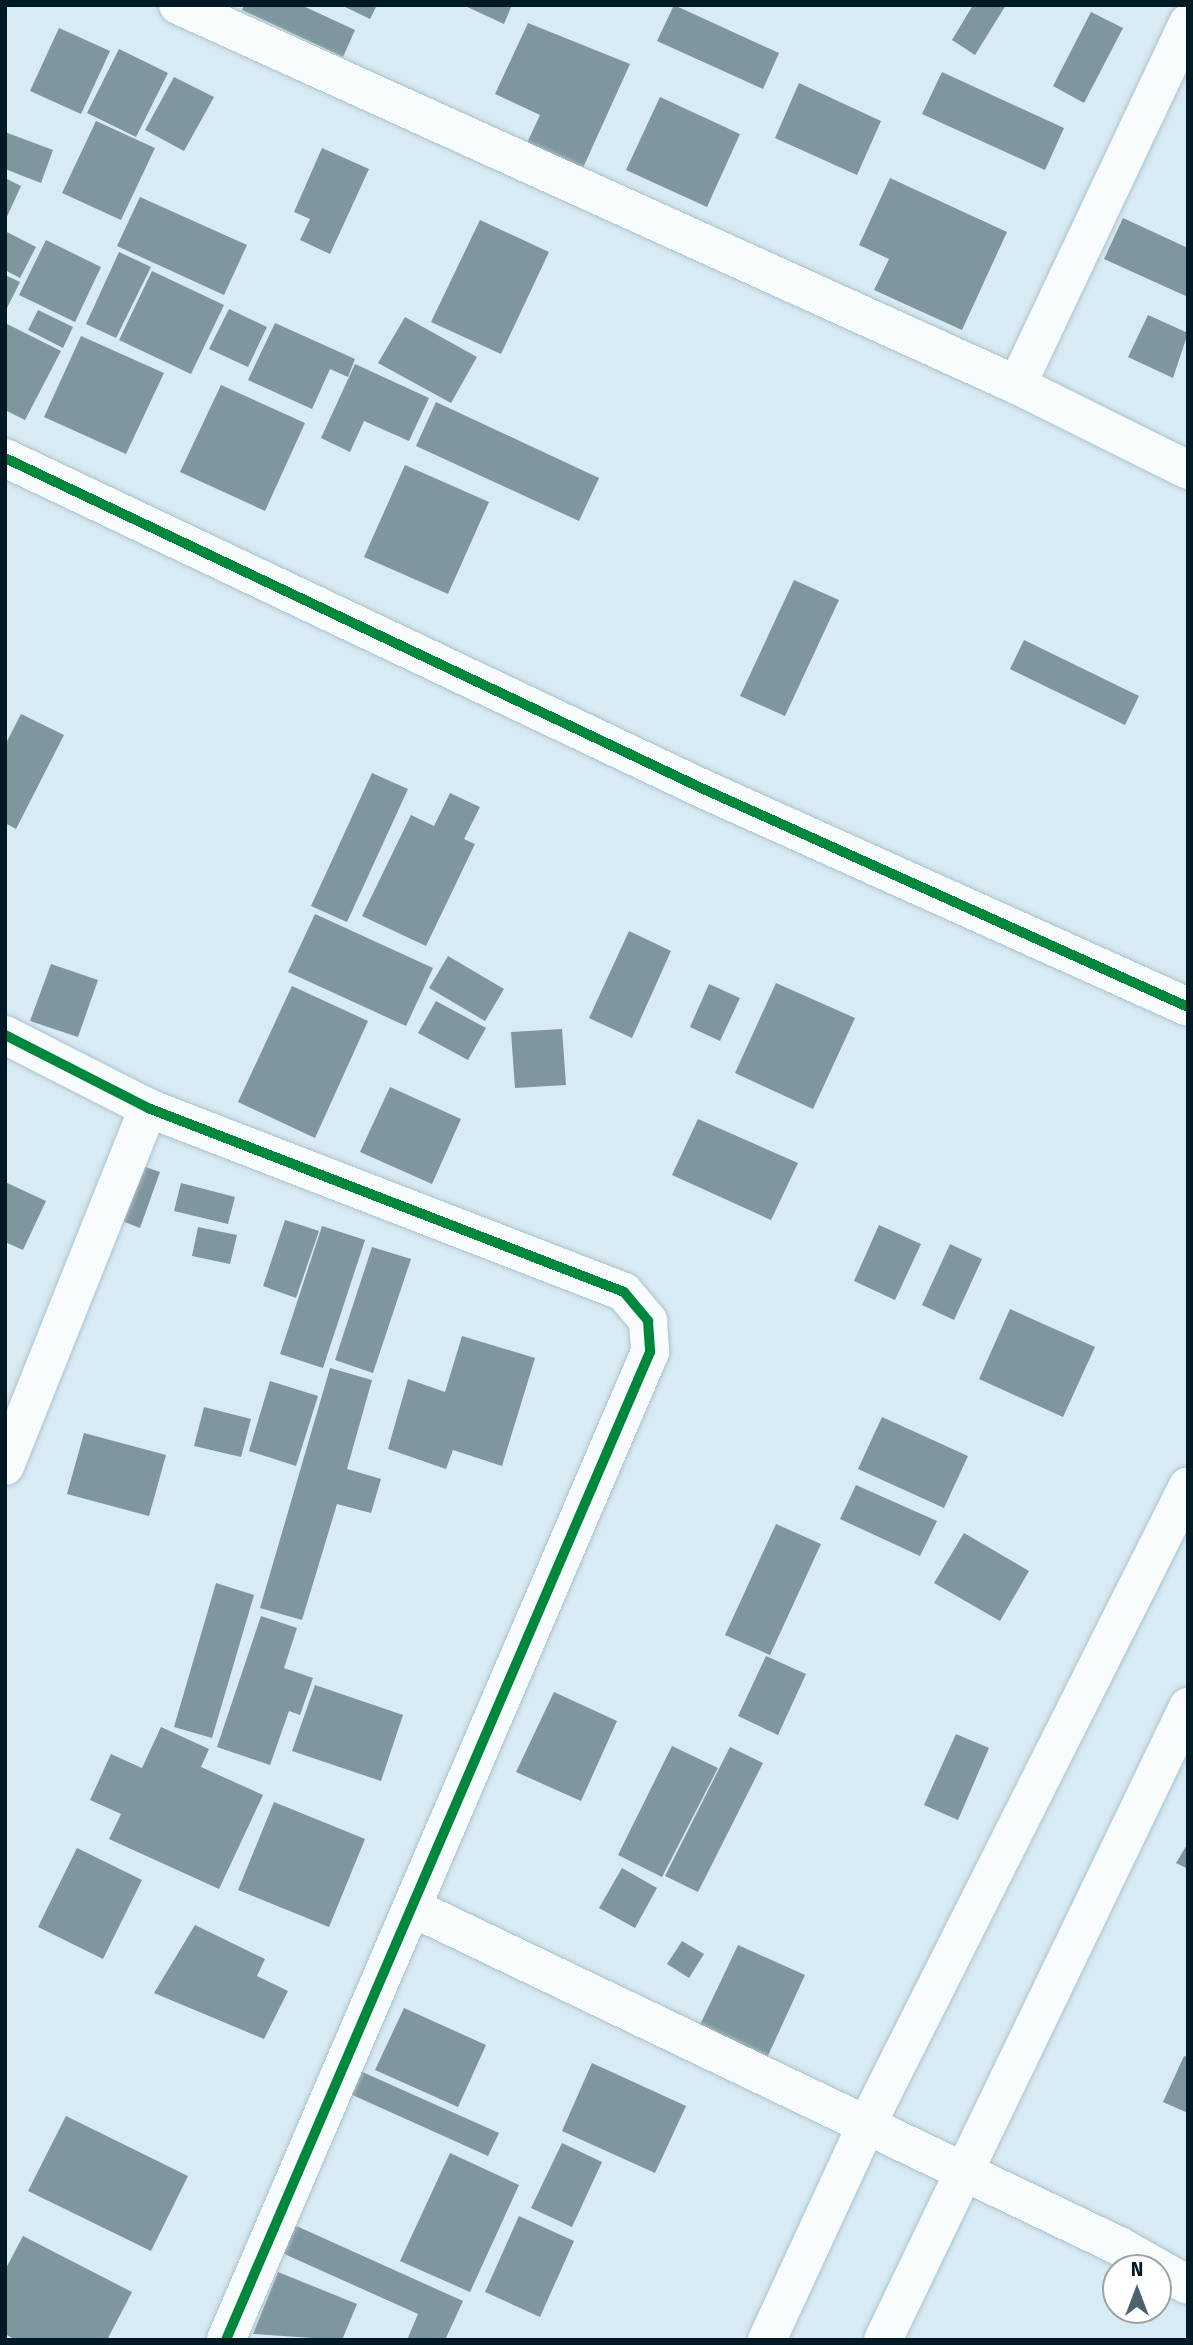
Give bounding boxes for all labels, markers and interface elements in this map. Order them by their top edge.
north arrow [1102,2254,1172,2324]
text: N [1131,2258,1143,2281]

